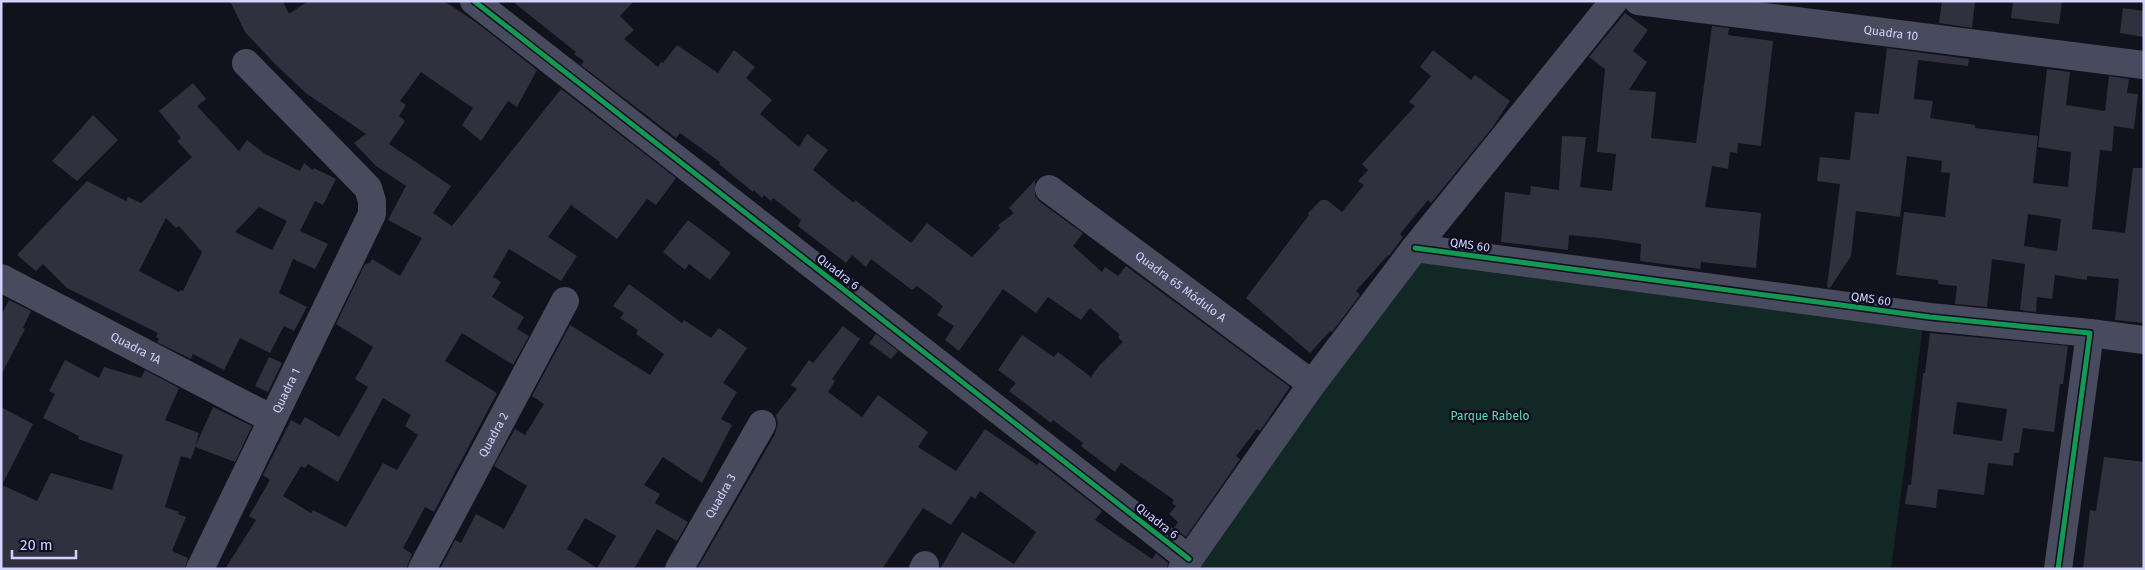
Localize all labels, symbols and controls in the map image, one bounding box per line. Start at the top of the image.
street label: Quadra 10 [1863,23,1919,43]
street label: QMS 60 [1449,235,1491,255]
street label: Quadra 65 Módulo A [1133,248,1229,325]
street label: Quadra 6 [814,251,862,293]
street label: QMS 60 [1850,289,1892,309]
street label: Quadra 1A [108,329,164,367]
street label: Quadra 1 [270,366,303,416]
park label: Parque Rabelo [1451,409,1529,423]
street label: Quadra 2 [476,410,511,460]
street label: Quadra 3 [702,471,739,521]
street label: Quadra 6 [1133,500,1181,542]
scale bar [12,528,76,560]
text: 20 m [20,536,53,554]

